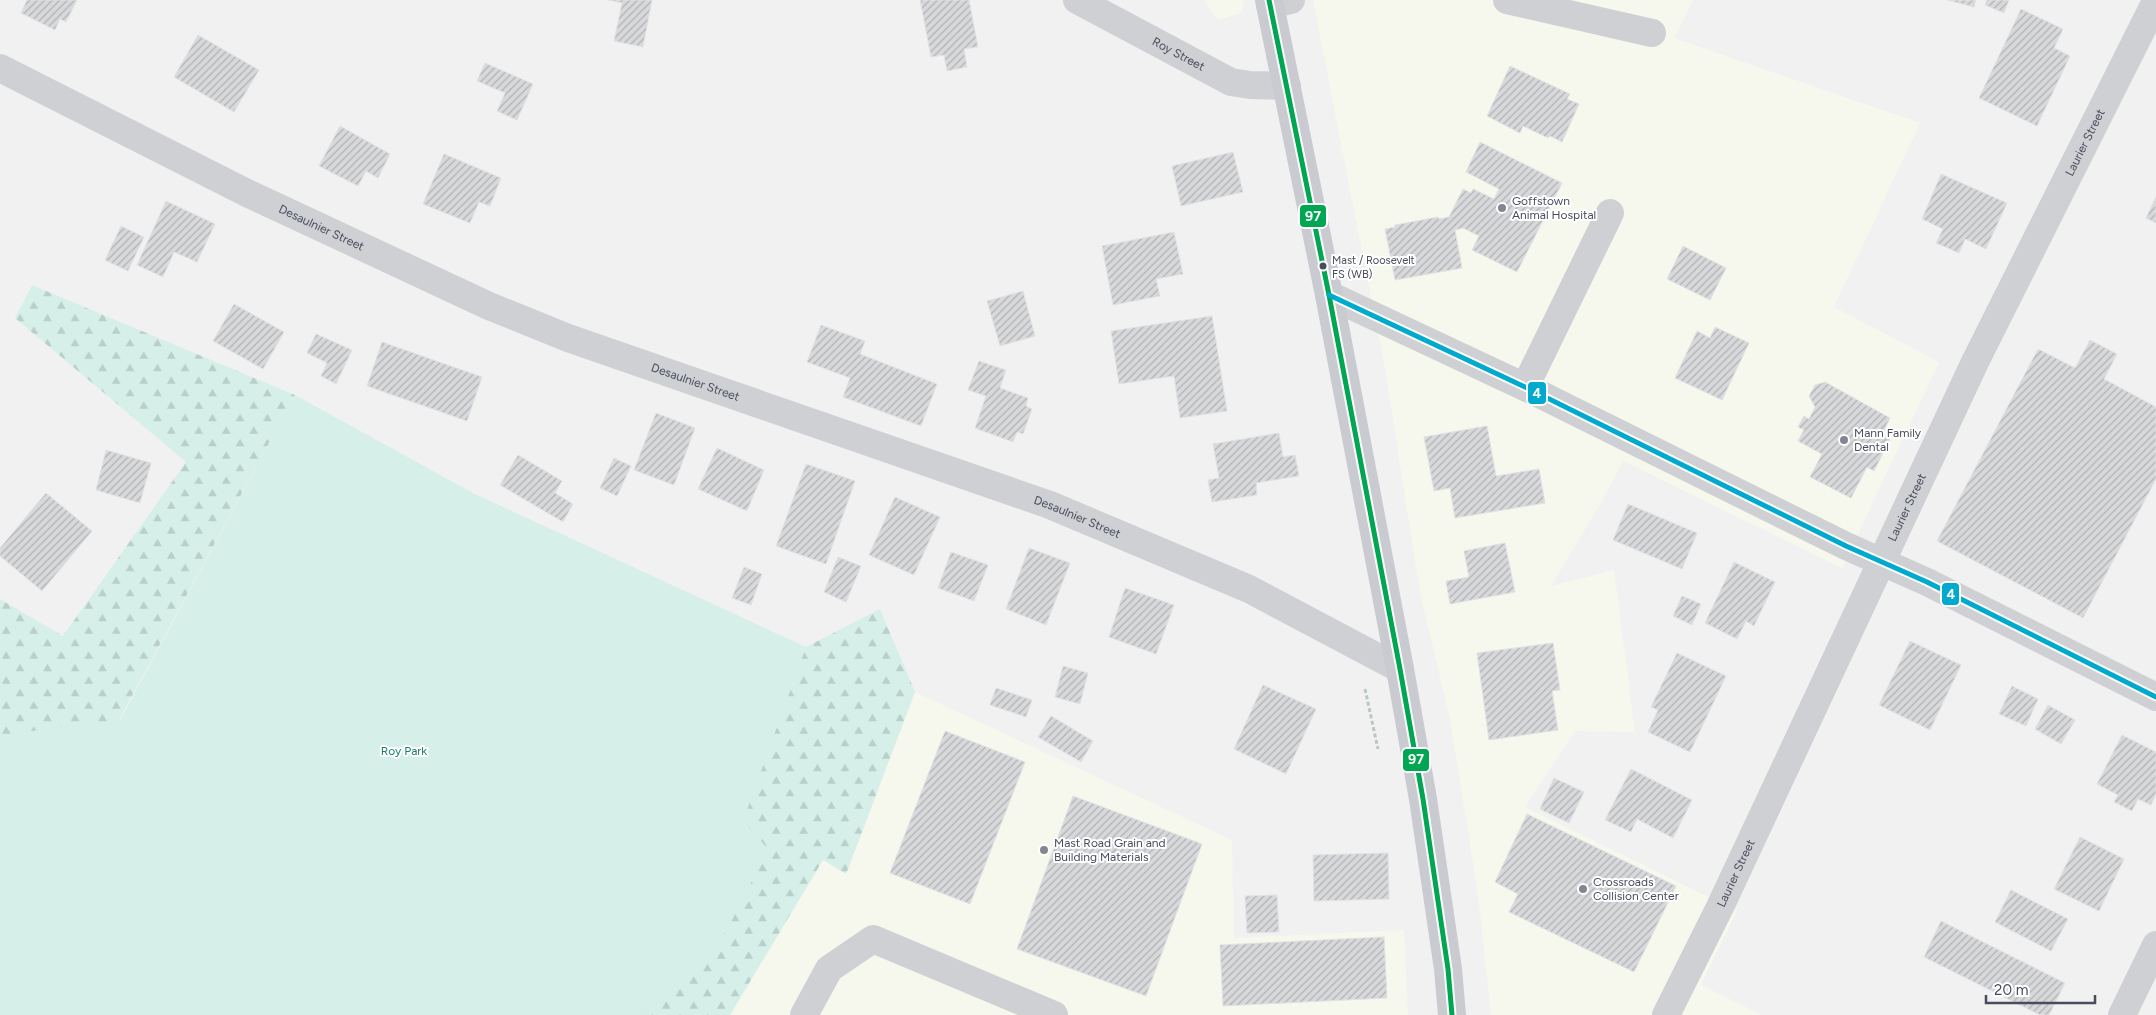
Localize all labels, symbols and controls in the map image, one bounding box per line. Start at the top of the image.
street label: Roy Street [1150,34,1207,74]
street label: Laurier Street [2062,106,2108,178]
place label: Goffstown Animal Hospital [1512,194,1596,222]
street label: Desaulnier Street [277,202,367,254]
marker: Goffstown Animal Hospital [1496,202,1508,214]
line badge: 97 [1299,204,1327,228]
text: 97 [1305,208,1321,225]
place label: Mast / Roosevelt FS (WB) [1332,254,1415,281]
marker: Mast / Roosevelt FS (WB) [1318,261,1328,271]
street label: Desaulnier Street [649,360,742,404]
line badge: 4 [1527,381,1547,405]
text: 4 [1533,385,1542,402]
place label: Mann Family Dental [1854,426,1922,454]
marker: Mann Family Dental [1838,434,1850,446]
street label: Laurier Street [1885,471,1929,543]
street label: Desaulnier Street [1032,493,1123,541]
line badge: 4 [1941,582,1960,606]
text: 4 [1947,586,1956,603]
park label: Roy Park [381,744,427,758]
line badge: 97 [1402,748,1430,772]
text: 97 [1408,751,1424,768]
place label: Mast Road Grain and Building Materials [1054,836,1166,864]
street label: Laurier Street [1714,837,1758,909]
marker: Mast Road Grain and Building Materials [1038,844,1050,856]
place label: Crossroads Collision Center [1593,875,1679,903]
marker: Crossroads Collision Center [1577,883,1589,895]
scale bar [1986,972,2095,1004]
text: 20 m [1994,981,2028,999]

